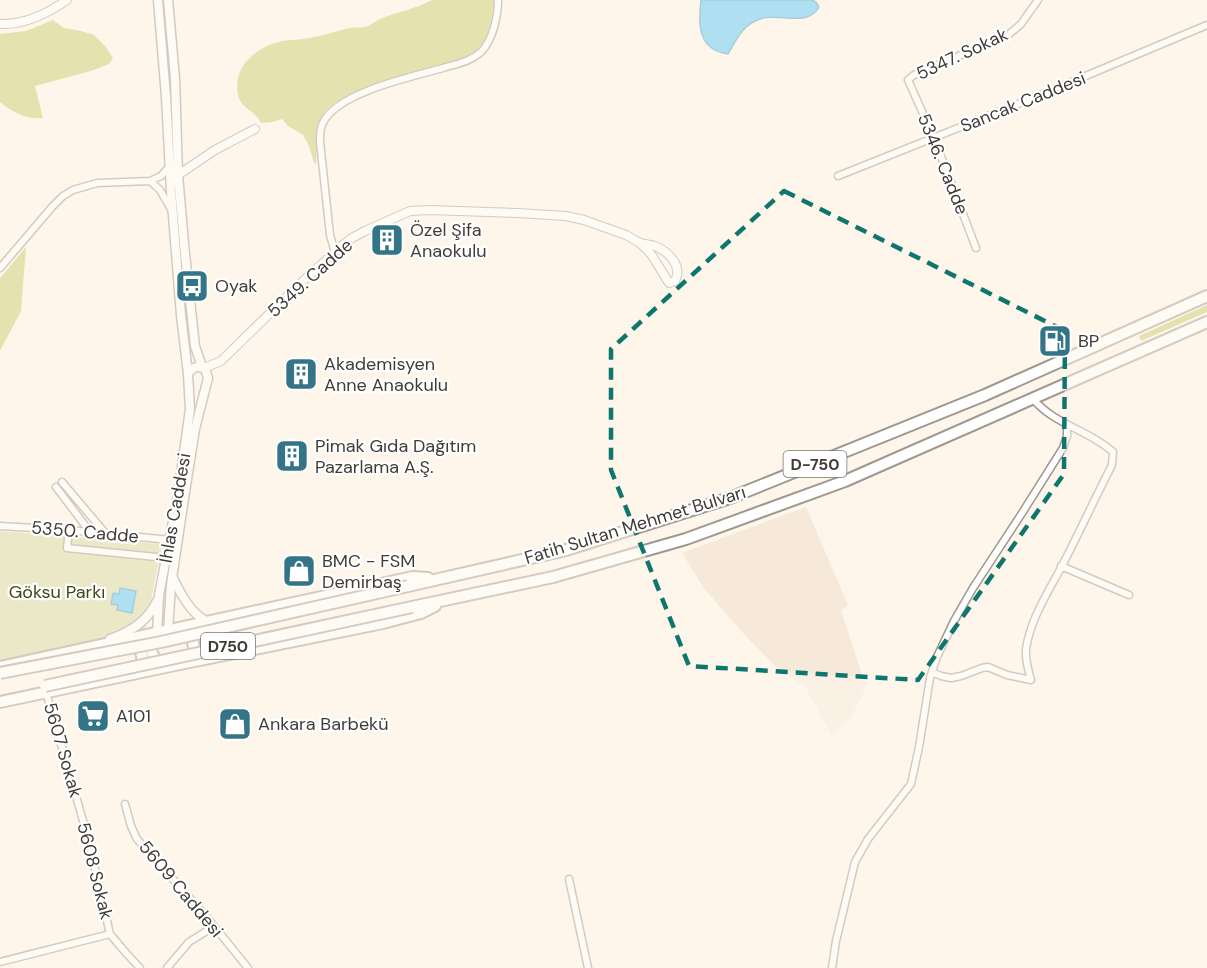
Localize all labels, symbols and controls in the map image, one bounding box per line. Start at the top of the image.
street label: 5347. Sokak [912,22,1012,86]
street label: Sancak Caddesi [957,66,1089,138]
street label: 5346. Cadde [912,110,974,218]
place label: Özel Şifa Anaokulu [410,218,486,263]
building icon: Özel Şifa Anaokulu [369,222,405,258]
street label: 5349. Cadde [262,233,358,323]
bus stop icon: Oyak [174,268,210,304]
place label: Oyak [215,274,257,298]
fuel station icon: BP [1037,323,1073,359]
place label: BP [1078,329,1099,353]
place label: Akademisyen Anne Anaokulu [324,352,448,397]
building icon: Akademisyen Anne Anaokulu [283,356,319,392]
place label: Pimak Gıda Dağıtım Pazarlama A.Ş. [315,434,476,479]
building icon: Pimak Gıda Dağıtım Pazarlama A.Ş. [274,438,310,474]
street label: İhlas Caddesi [154,451,196,565]
road number: D-750 [784,451,846,477]
street label: Fatih Sultan Mehmet Bulvarı [522,480,748,570]
street label: 5350. Cadde [30,515,140,549]
place label: BMC - FSM Demirbaş [322,549,415,594]
shop icon: BMC - FSM Demirbaş [281,553,317,589]
park label: Göksu Parkı [9,580,105,604]
road number: D750 [201,633,255,659]
supermarket icon: A101 [75,698,111,734]
street label: 5607 Sokak [38,700,88,800]
place label: A101 [116,704,151,728]
shop icon: Ankara Barbekü [217,706,253,742]
place label: Ankara Barbekü [258,712,389,736]
street label: 5608 Sokak [71,820,119,922]
street label: 5609 Caddesi [133,835,229,943]

